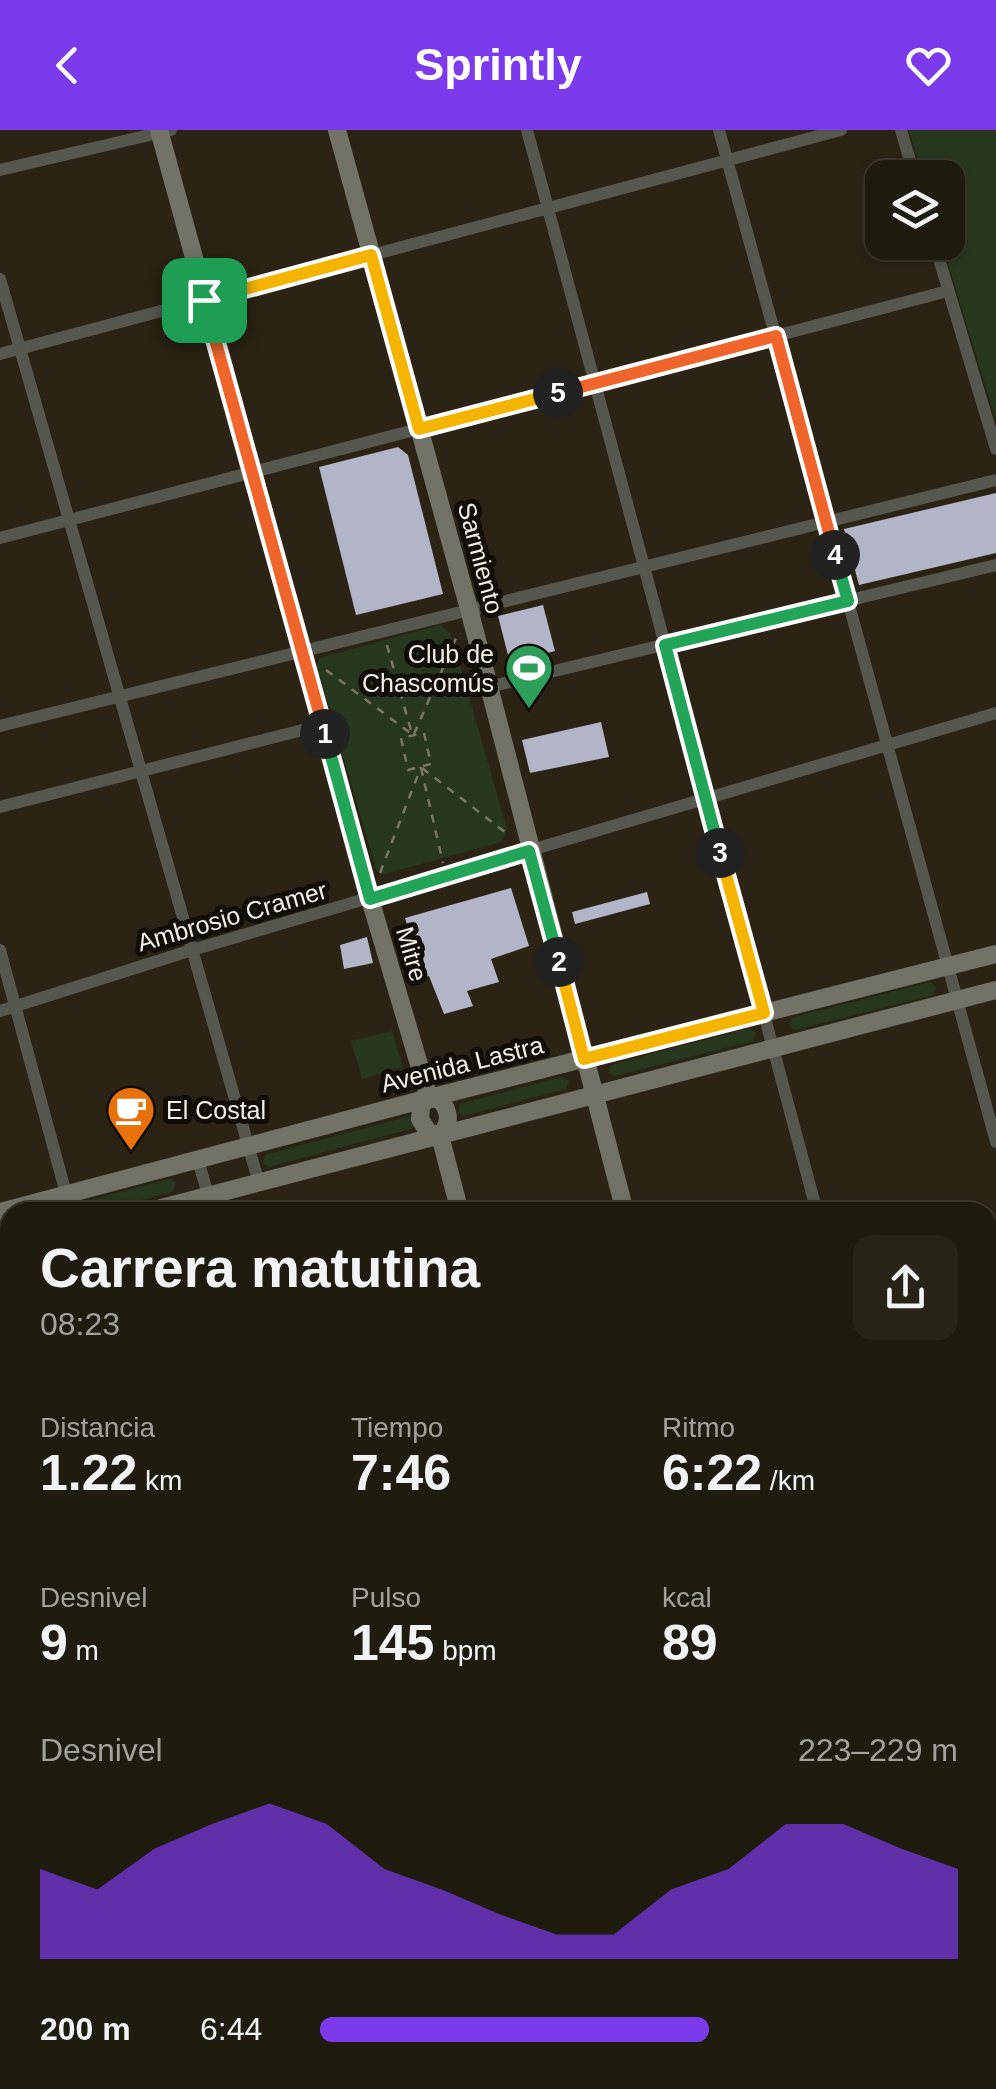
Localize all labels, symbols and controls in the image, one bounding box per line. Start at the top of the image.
icon: back [40,38,95,93]
icon: heart [901,38,956,93]
text: Sprintly [414,39,582,90]
map controls [865,160,965,260]
button: layers [865,160,965,260]
pin [162,258,247,343]
icon: arrive [177,273,232,328]
pin: 5 [533,368,583,418]
text: 5 [550,377,566,408]
street label: Sarmiento [453,499,509,617]
pin: 4 [810,530,860,580]
text: 4 [827,539,843,570]
place label: Club de Chascomús [362,640,494,697]
sports icon: Club de Chascomús [503,642,555,710]
pin: 1 [300,709,350,759]
text: 1 [317,718,333,749]
pin: 3 [695,828,745,878]
text: 3 [712,837,728,868]
street label: Ambrosio Cramer [134,876,330,956]
street label: Mitre [391,923,433,985]
pin: 2 [534,937,584,987]
text: 2 [551,946,567,977]
street label: Avenida Lastra [378,1030,546,1098]
cafe icon: El Costal [105,1084,157,1152]
place label: El Costal [166,1096,266,1124]
button: share [853,1235,958,1340]
text: Carrera matutina [40,1237,480,1299]
text: 08:23 [40,1306,120,1342]
text: Distancia [40,1412,155,1443]
text: Tiempo [351,1412,443,1443]
text: Ritmo [662,1412,735,1443]
text: 1.22 [40,1445,137,1501]
text: 7:46 [351,1445,451,1501]
text: 6:22 [662,1445,762,1501]
text: km [137,1465,182,1496]
text: /km [762,1465,815,1496]
text: Desnivel [40,1582,147,1613]
text: Pulso [351,1582,421,1613]
text: kcal [662,1582,712,1613]
text: 9 [40,1615,68,1671]
text: 145 [351,1615,434,1671]
text: 89 [662,1615,718,1671]
text: m [68,1635,99,1666]
text: bpm [434,1635,497,1666]
text: Desnivel [40,1732,163,1768]
text: 223–229 m [798,1732,958,1768]
text: 200 m [40,2011,131,2047]
text: 6:44 [200,2011,262,2047]

